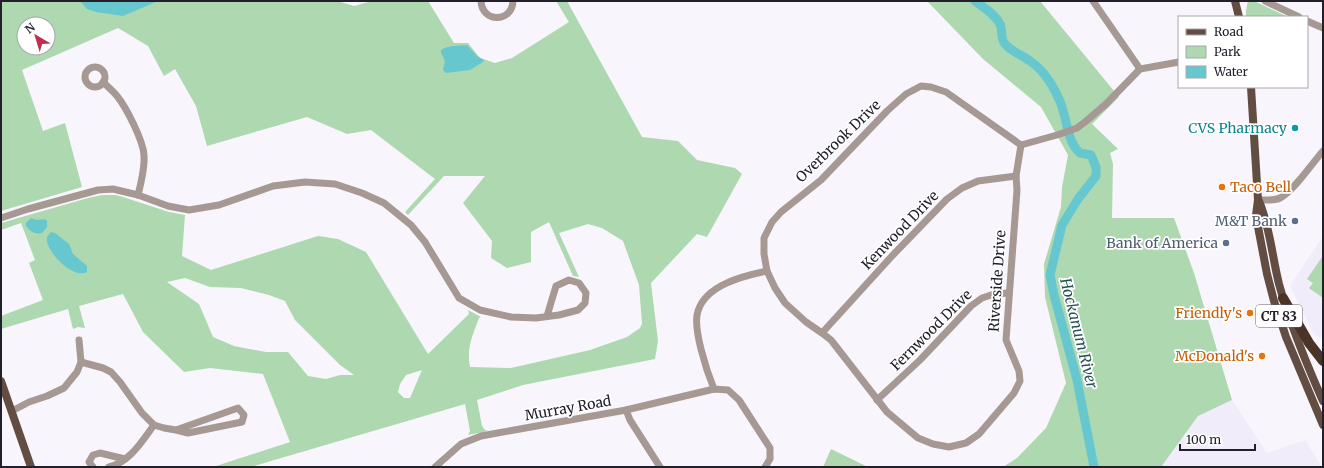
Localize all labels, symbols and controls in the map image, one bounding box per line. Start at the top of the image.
north arrow [16,16,56,56]
legend [1178,16,1308,88]
text: N [22,20,38,36]
text: Road [1214,24,1243,39]
text: Park [1214,44,1241,59]
text: Water [1213,64,1249,79]
street label: Overbrook Drive [792,96,884,186]
place label: CVS Pharmacy [1188,119,1288,137]
marker: CVS Pharmacy [1290,123,1300,133]
place label: Taco Bell [1230,178,1292,196]
marker: Taco Bell [1217,182,1227,192]
street label: Kenwood Drive [858,187,942,273]
place label: M&T Bank [1215,212,1287,230]
marker: M&T Bank [1290,216,1300,226]
street label: Riverside Drive [984,229,1010,333]
place label: Bank of America [1106,234,1218,252]
marker: Bank of America [1221,238,1231,248]
water label: Hockanum River [1056,275,1102,391]
street label: Fernwood Drive [887,286,975,374]
place label: Friendly's [1175,304,1242,322]
road number: CT 83 [1256,305,1302,327]
marker: Friendly's [1245,308,1255,318]
place label: McDonald's [1175,347,1254,365]
marker: McDonald's [1257,351,1267,361]
street label: Murray Road [523,391,613,424]
scale bar [1180,426,1255,452]
text: 100 m [1186,432,1221,447]

